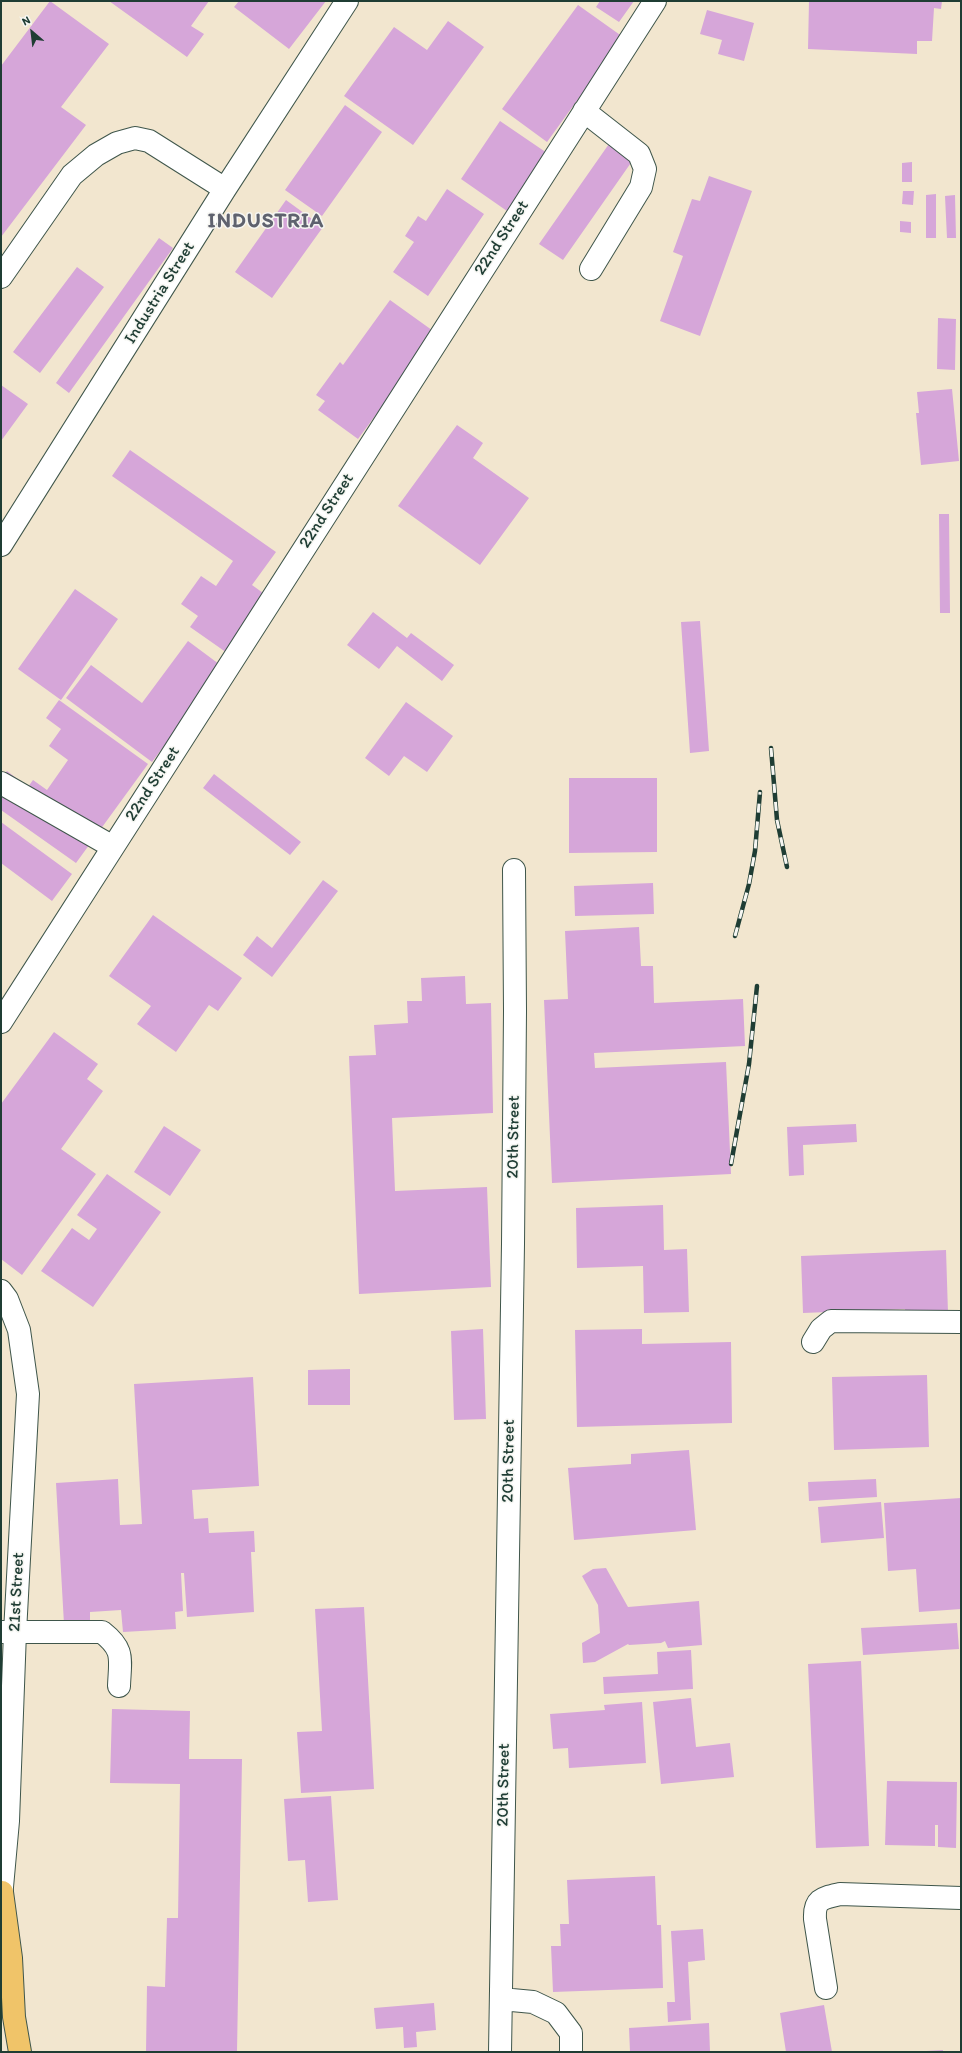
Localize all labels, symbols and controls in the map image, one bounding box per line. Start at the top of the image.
north arrow [12,12,52,52]
text: N [20,13,32,28]
street label: 22nd Street [470,197,534,279]
district label: INDUSTRIA [208,209,324,235]
street label: Industria Street [120,238,200,348]
street label: 22nd Street [295,470,359,552]
street label: 22nd Street [121,743,185,825]
street label: 20th Street [503,1095,525,1179]
street label: 20th Street [498,1419,520,1503]
street label: 21st Street [5,1552,29,1632]
street label: 20th Street [493,1743,515,1827]

